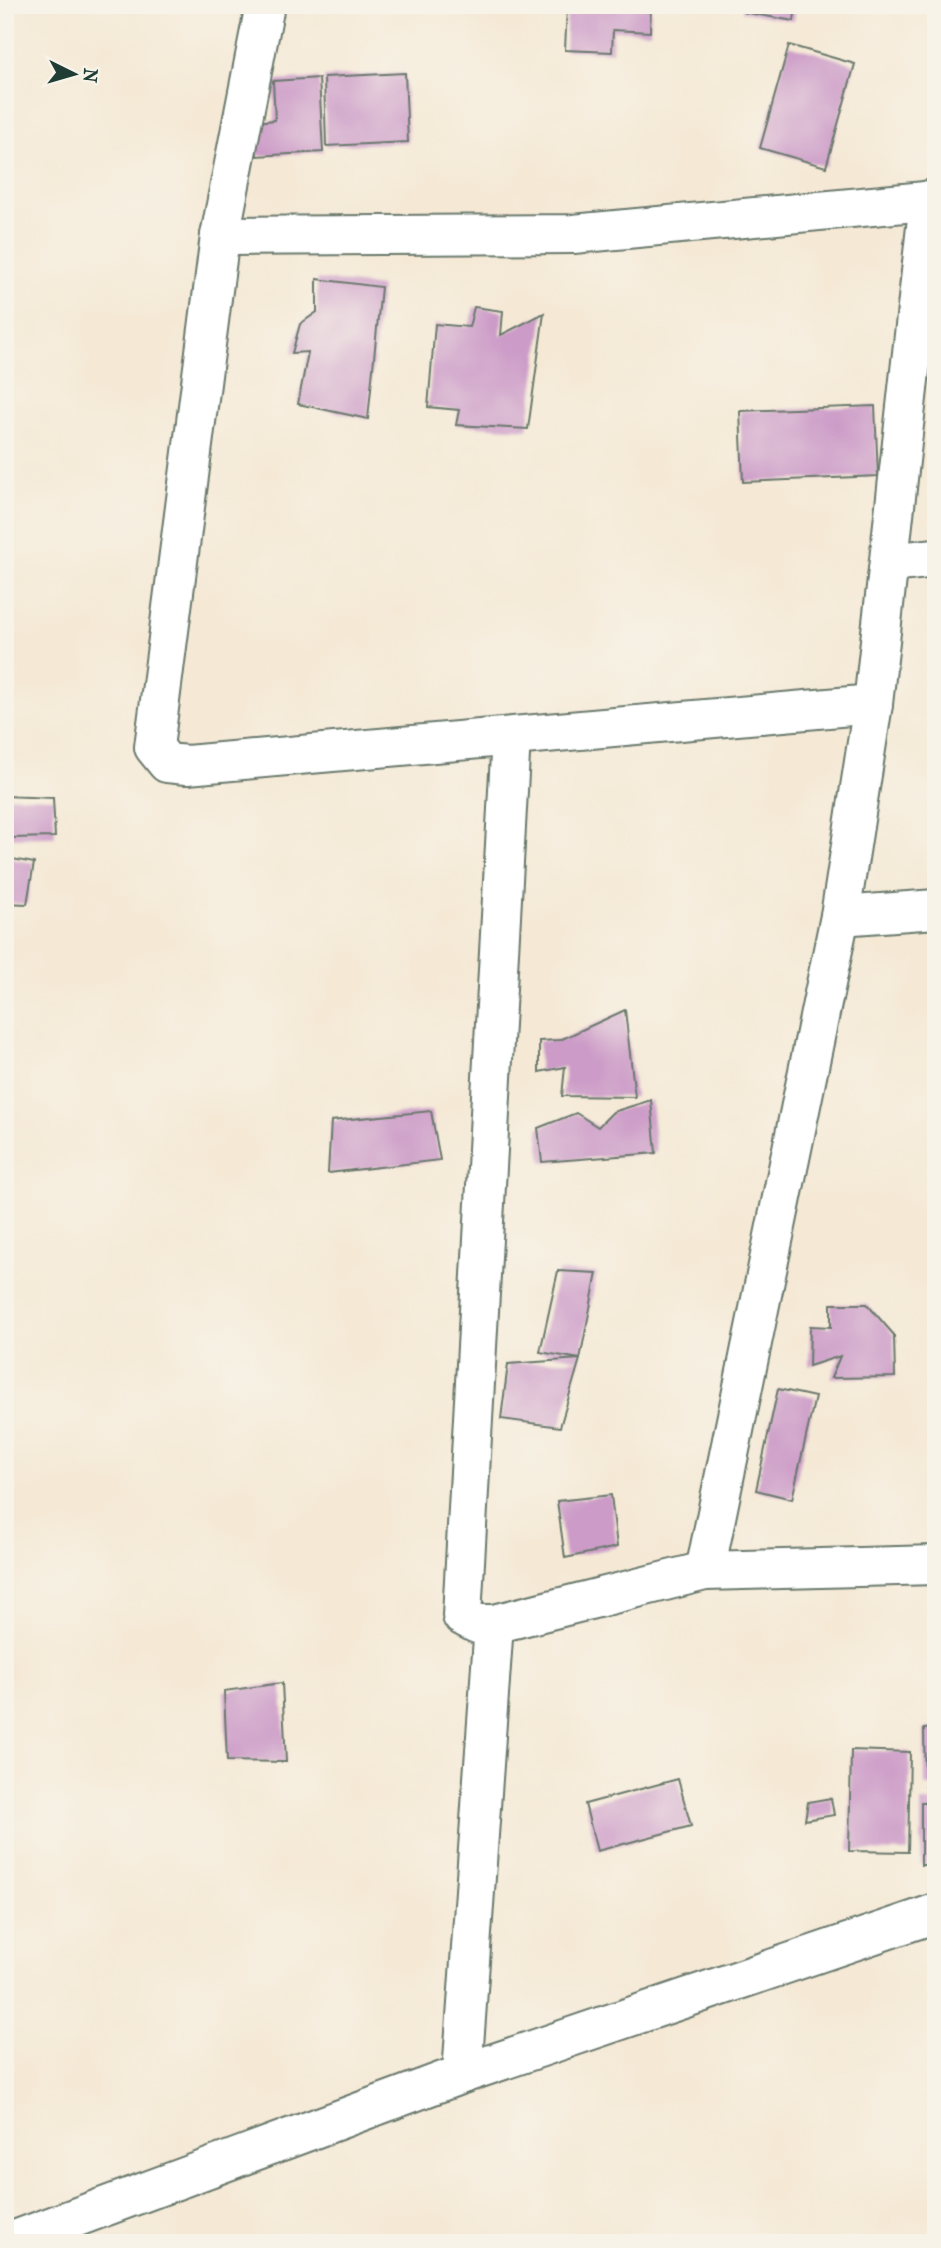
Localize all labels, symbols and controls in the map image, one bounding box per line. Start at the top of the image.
north arrow [38,38,108,108]
text: N [78,67,102,84]

